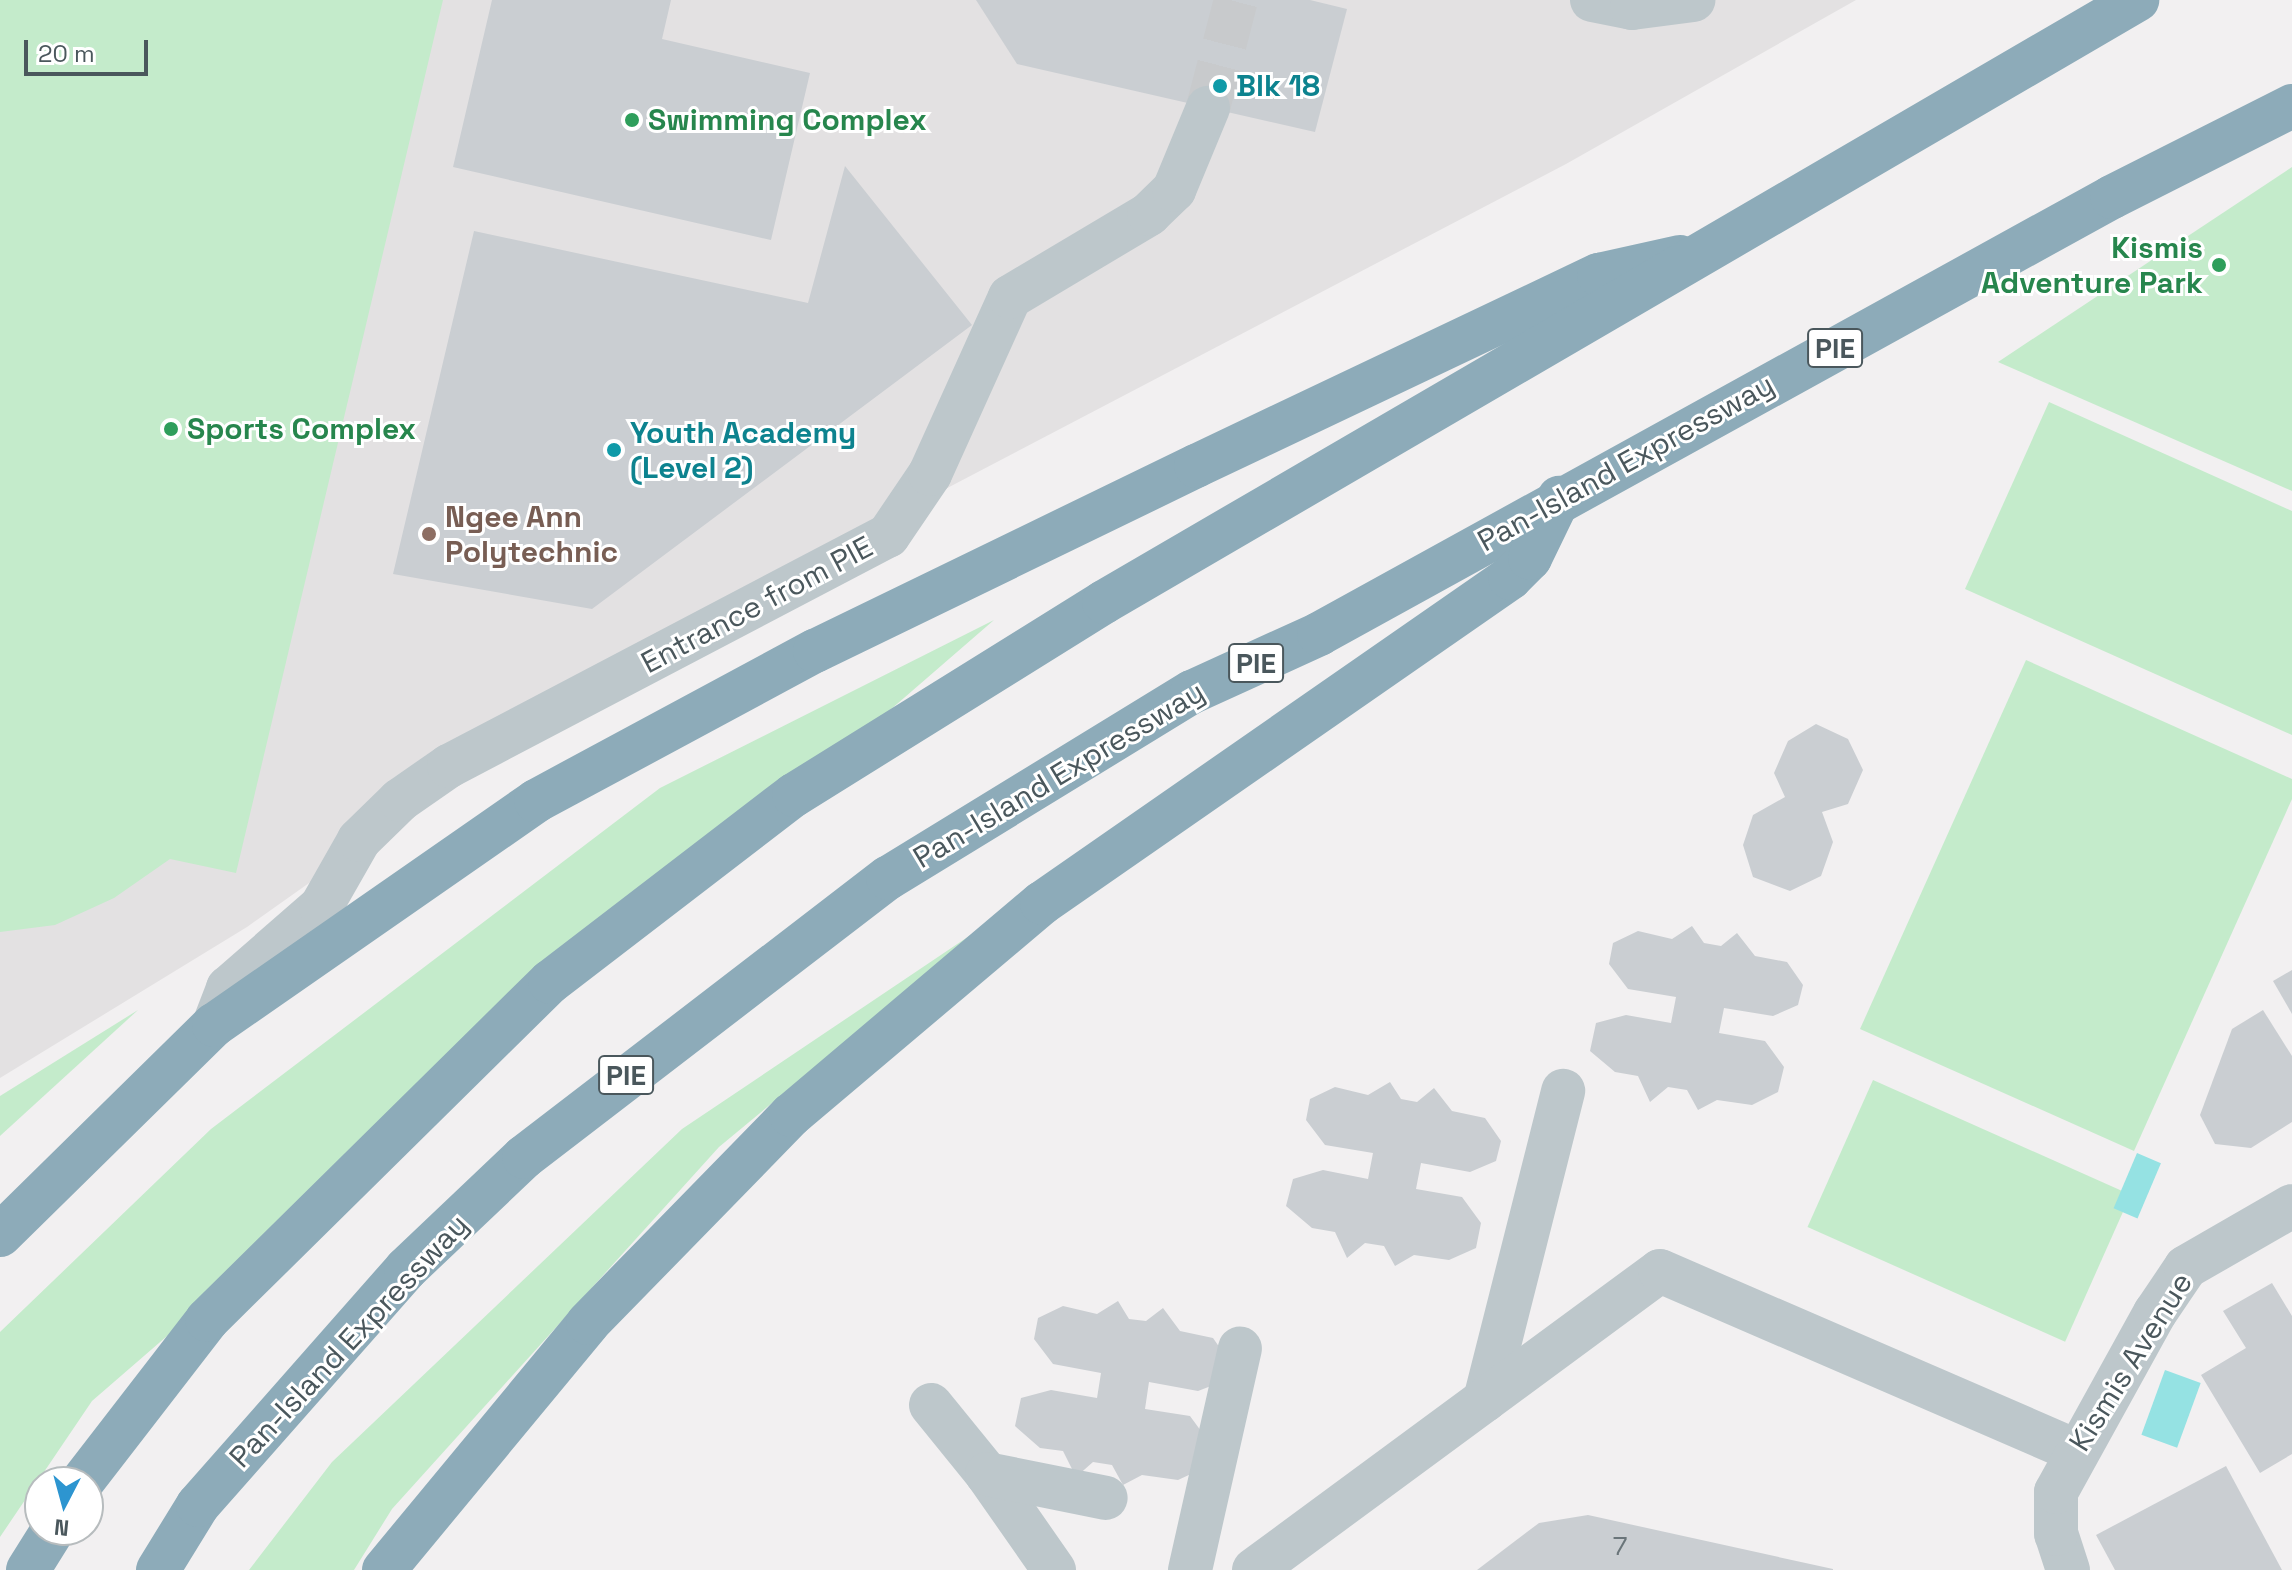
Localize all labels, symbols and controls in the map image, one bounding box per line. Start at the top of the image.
scale bar [28,24,152,74]
text: 20 m [38,38,95,69]
place label: Blk 18 [1236,68,1320,104]
marker: Blk 18 [1211,77,1229,95]
place label: Swimming Complex [648,102,927,138]
marker: Swimming Complex [623,111,641,129]
place label: Kismis Adventure Park [1981,230,2203,300]
marker: Kismis Adventure Park [2210,256,2228,274]
road number: PIE [1807,324,1863,372]
street label: Pan-Island Expressway [1472,367,1780,559]
place label: Sports Complex [187,411,416,447]
place label: Youth Academy (Level 2) [630,415,857,486]
marker: Sports Complex [162,420,180,438]
marker: Youth Academy (Level 2) [605,441,623,459]
place label: Ngee Ann Polytechnic [445,499,618,570]
marker: Ngee Ann Polytechnic [420,525,438,543]
street label: Entrance from PIE [635,529,879,681]
road number: PIE [1228,639,1284,687]
street label: Pan-Island Expressway [907,674,1211,876]
road number: PIE [598,1051,654,1099]
street label: Pan-Island Expressway [222,1207,476,1475]
street label: Kismis Avenue [2062,1266,2200,1458]
north arrow [24,1466,104,1546]
text: N [53,1513,70,1543]
house number: 7 [1613,1531,1627,1563]

